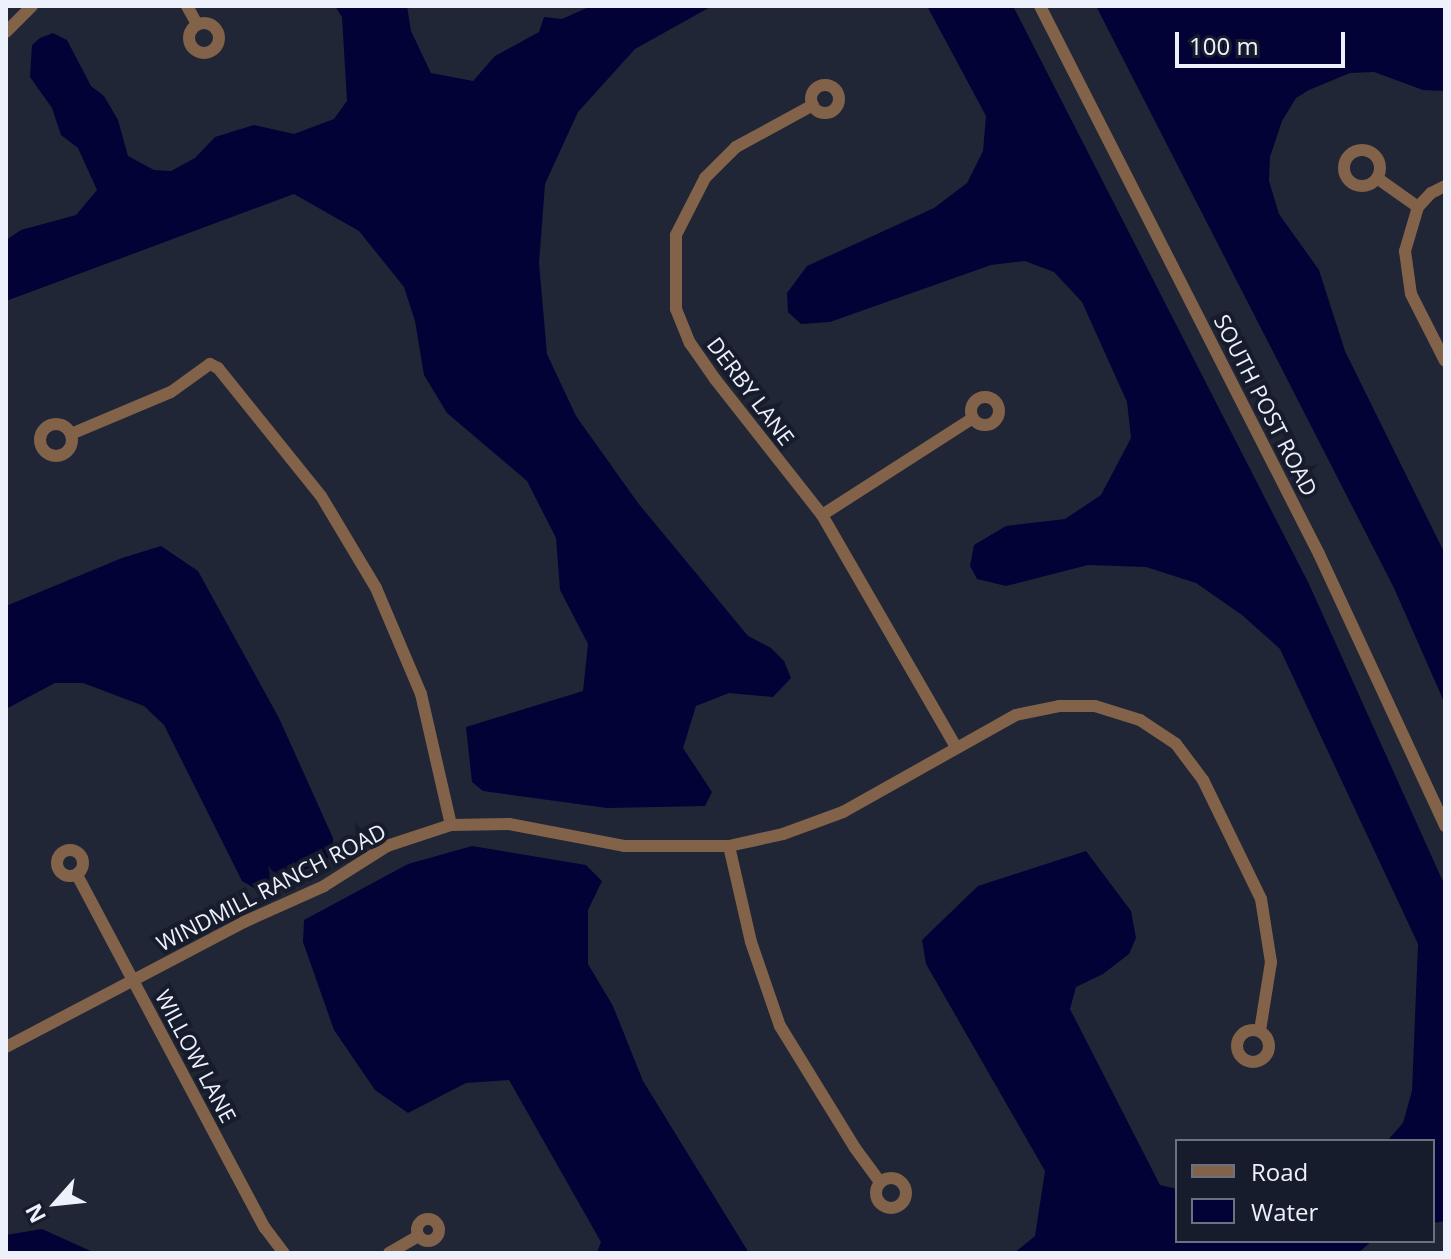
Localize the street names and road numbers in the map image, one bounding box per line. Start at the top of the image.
street label: SOUTH POST ROAD [1209,310,1323,500]
street label: DERBY LANE [702,332,800,450]
street label: WINDMILL RANCH ROAD [152,818,390,956]
street label: WILLOW LANE [150,985,242,1127]

